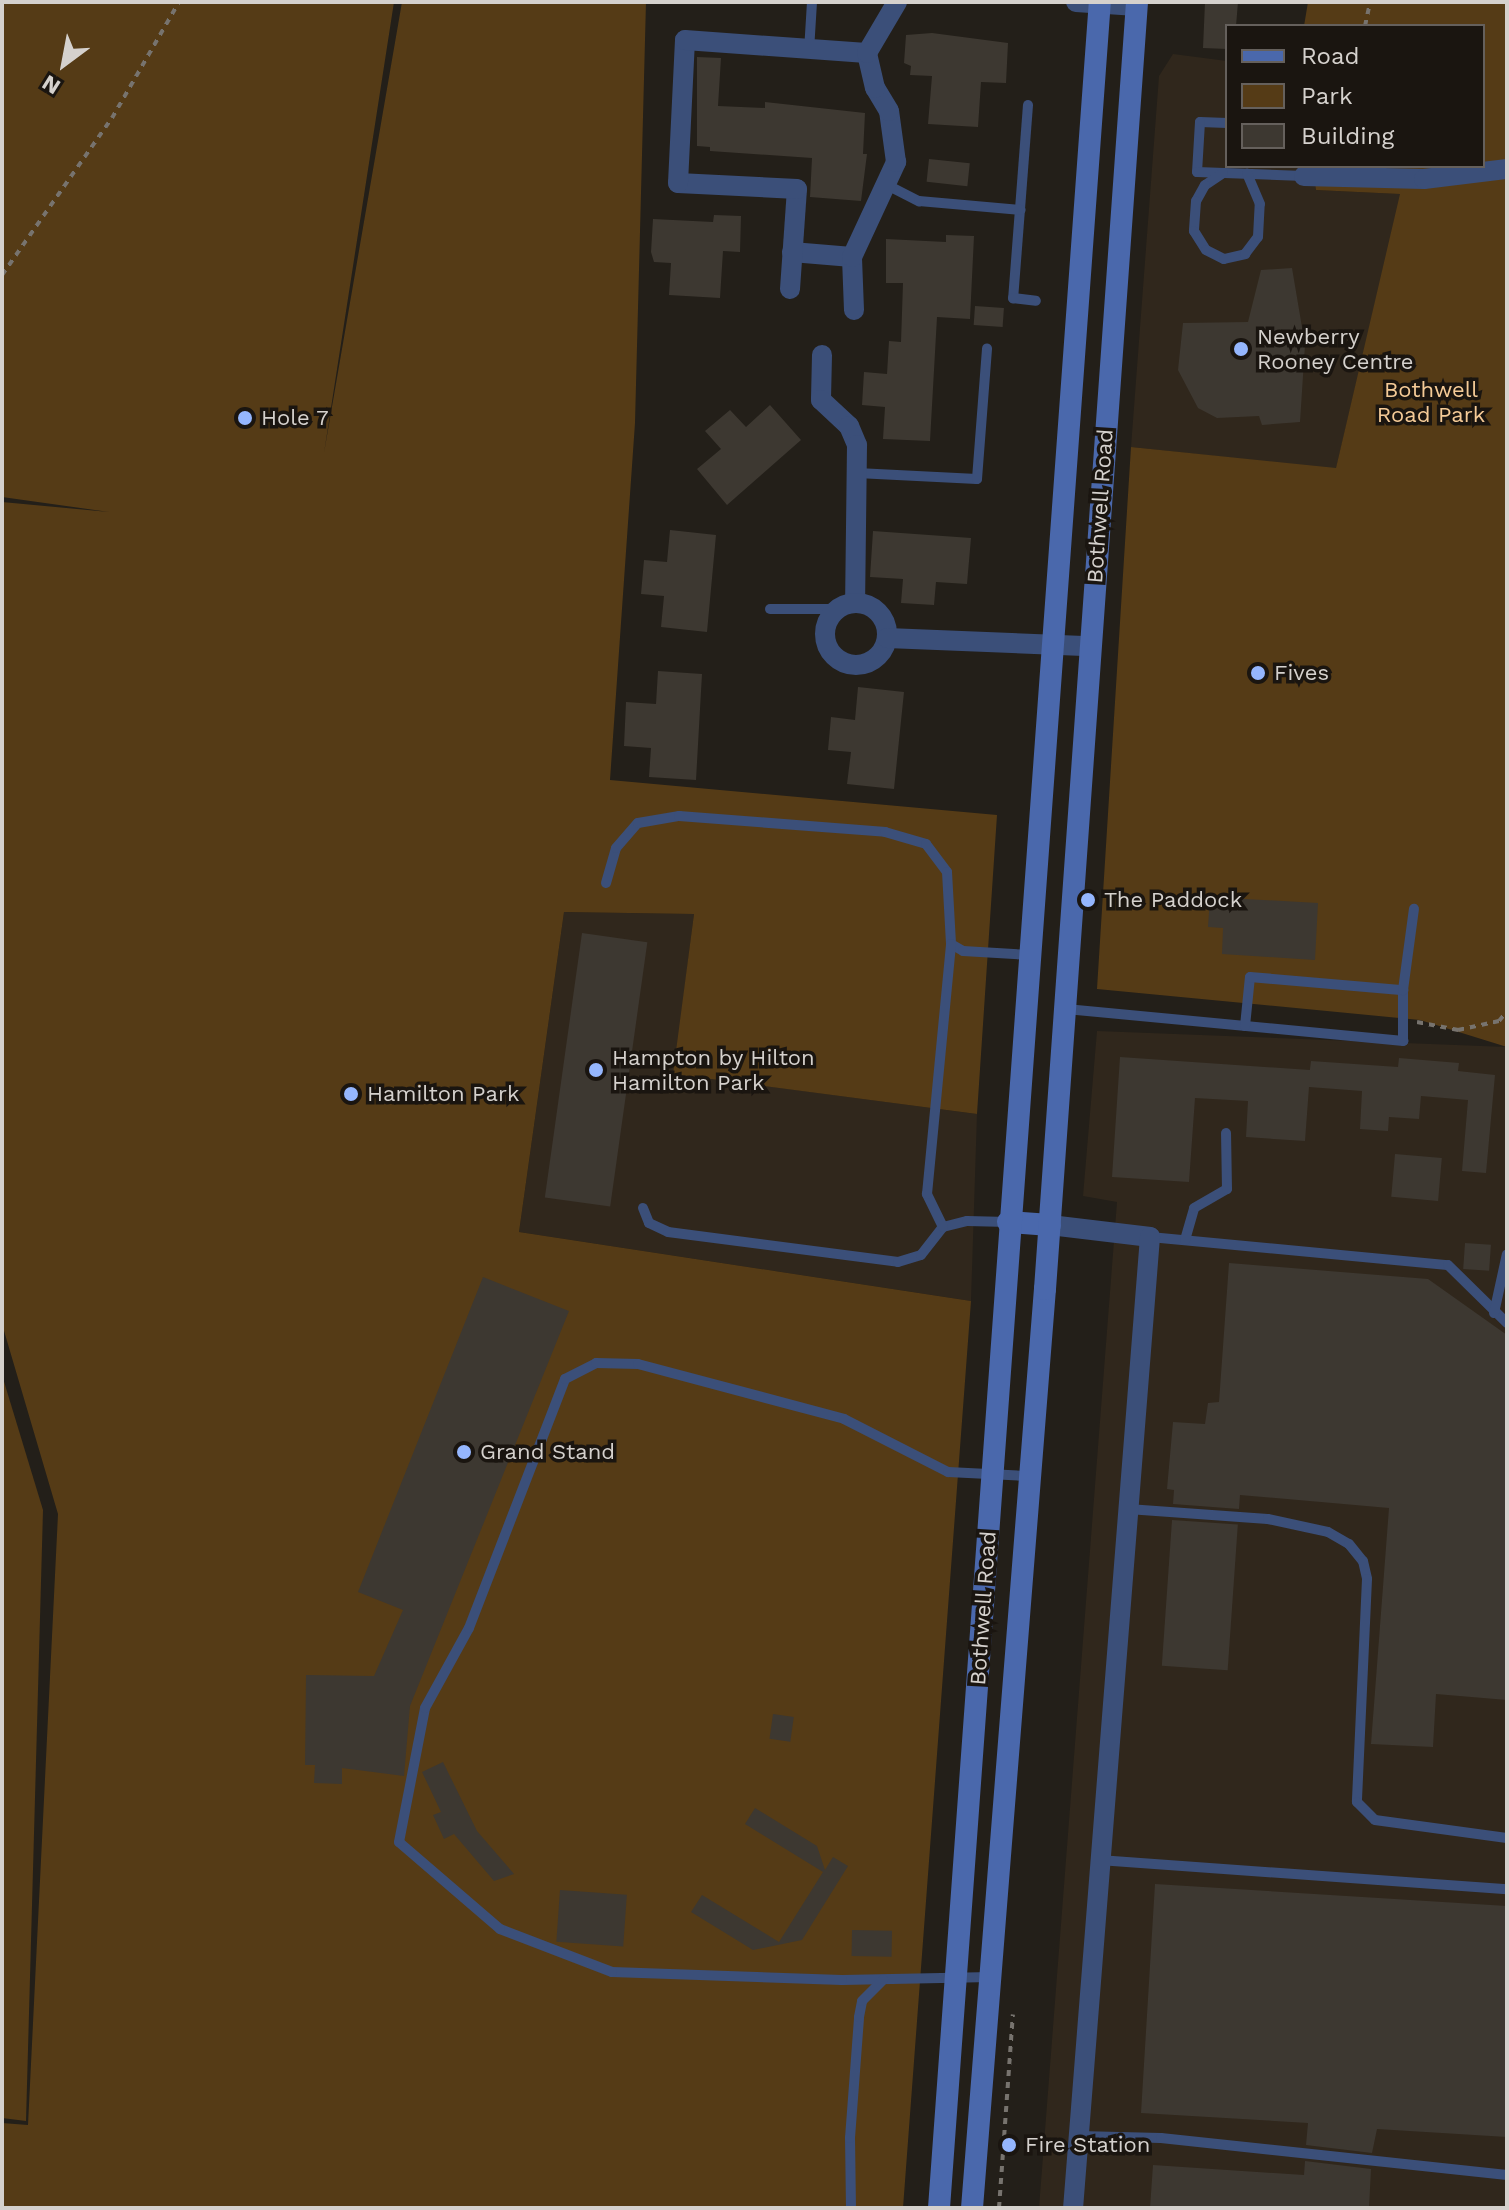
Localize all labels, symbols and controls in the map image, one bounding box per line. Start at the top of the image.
north arrow [24,24,104,104]
legend [1225,24,1485,168]
text: Road [1301,42,1360,70]
text: N [37,70,65,100]
text: Park [1301,82,1353,110]
text: Building [1301,122,1394,150]
place label: Newberry Rooney Centre [1257,323,1414,374]
marker: Newberry Rooney Centre [1232,340,1250,358]
park label: Bothwell Road Park [1377,376,1485,428]
place label: Hole 7 [261,405,329,431]
marker: Hole 7 [236,409,254,427]
street label: Bothwell Road [1081,428,1119,584]
place label: Fives [1274,660,1329,686]
marker: Fives [1249,664,1267,682]
place label: The Paddock [1104,887,1242,913]
marker: The Paddock [1079,891,1097,909]
place label: Hampton by Hilton Hamilton Park [612,1044,815,1096]
marker: Hampton by Hilton Hamilton Park [587,1061,605,1079]
place label: Hamilton Park [367,1081,519,1107]
marker: Hamilton Park [342,1085,360,1103]
place label: Grand Stand [480,1439,615,1465]
marker: Grand Stand [455,1443,473,1461]
street label: Bothwell Road [964,1530,1002,1686]
place label: Fire Station [1025,2132,1150,2158]
marker: Fire Station [1000,2136,1018,2154]

